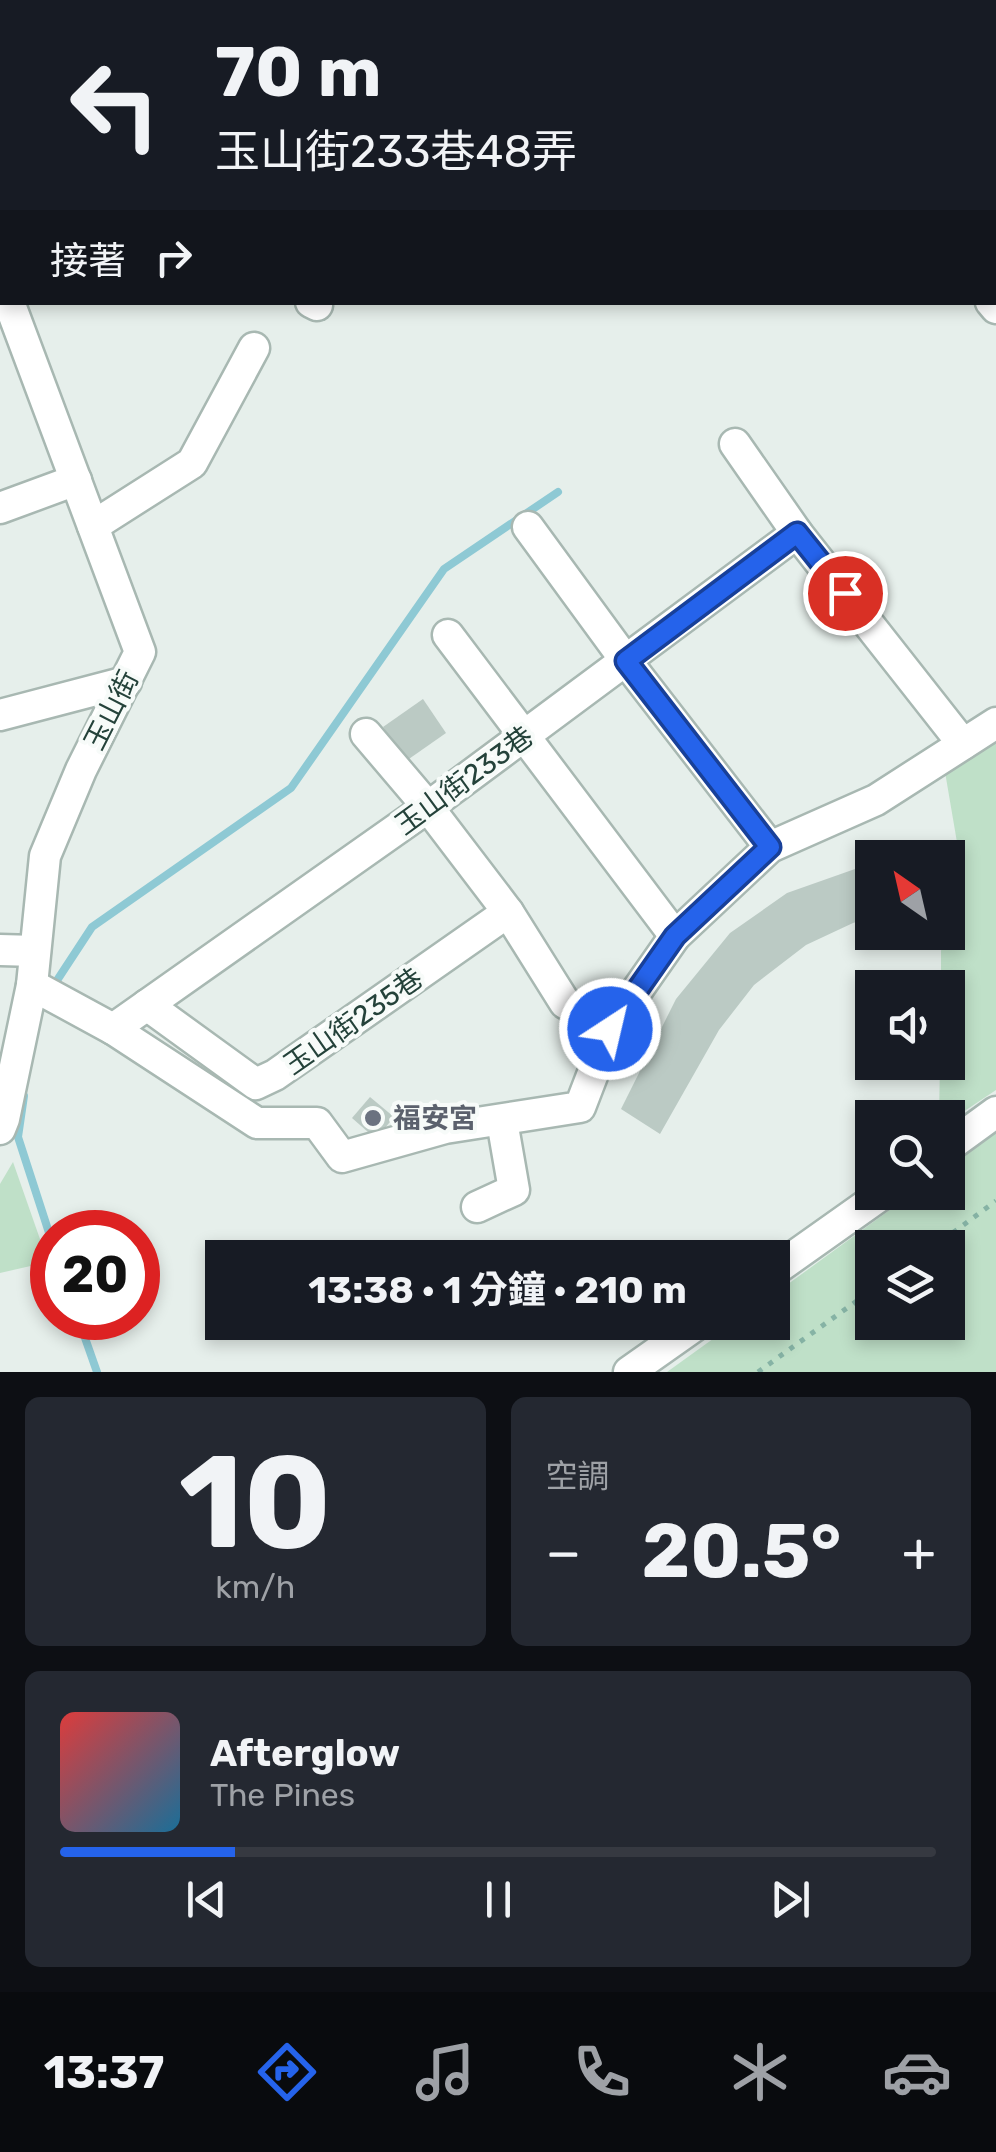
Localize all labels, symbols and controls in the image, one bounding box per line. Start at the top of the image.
text: 70 m [215,31,382,114]
icon: left [50,40,180,170]
text: 玉山街233巷48弄 [215,125,577,178]
icon: right [146,230,201,285]
text: 接著 [50,238,126,284]
pin [803,551,888,636]
icon: arrive [818,566,873,621]
street label: 玉山街 [78,665,145,755]
street label: 玉山街233巷 [389,719,540,841]
north arrow [855,840,965,950]
map controls [855,840,965,1340]
street label: 玉山街235巷 [278,961,429,1081]
button: sound [855,970,965,1080]
position arrow [558,977,662,1081]
button: search [855,1100,965,1210]
place label: 福安宮 [393,1102,477,1135]
marker: 福安宮 [362,1107,384,1129]
speed limit sign: 20 [30,1210,160,1340]
button: layers [855,1230,965,1340]
text: 13:38 · 1 分鐘 · 210 m [308,1267,687,1313]
text: 10 [179,1425,332,1580]
text: 空調 [546,1457,610,1495]
text: 20.5° [642,1507,841,1596]
text: − [546,1520,581,1585]
text: + [902,1520,936,1585]
text: km/h [215,1568,295,1606]
text: Afterglow [210,1730,400,1776]
text: The Pines [210,1776,355,1814]
icon: previous [179,1872,234,1927]
icon: pause [471,1872,526,1927]
icon: next [763,1872,818,1927]
icon: directions [252,2037,322,2107]
icon: music [410,2037,480,2107]
icon: phone [567,2037,637,2107]
icon: climate [725,2037,795,2107]
icon: car [882,2037,952,2107]
text: 13:37 [44,2046,164,2099]

